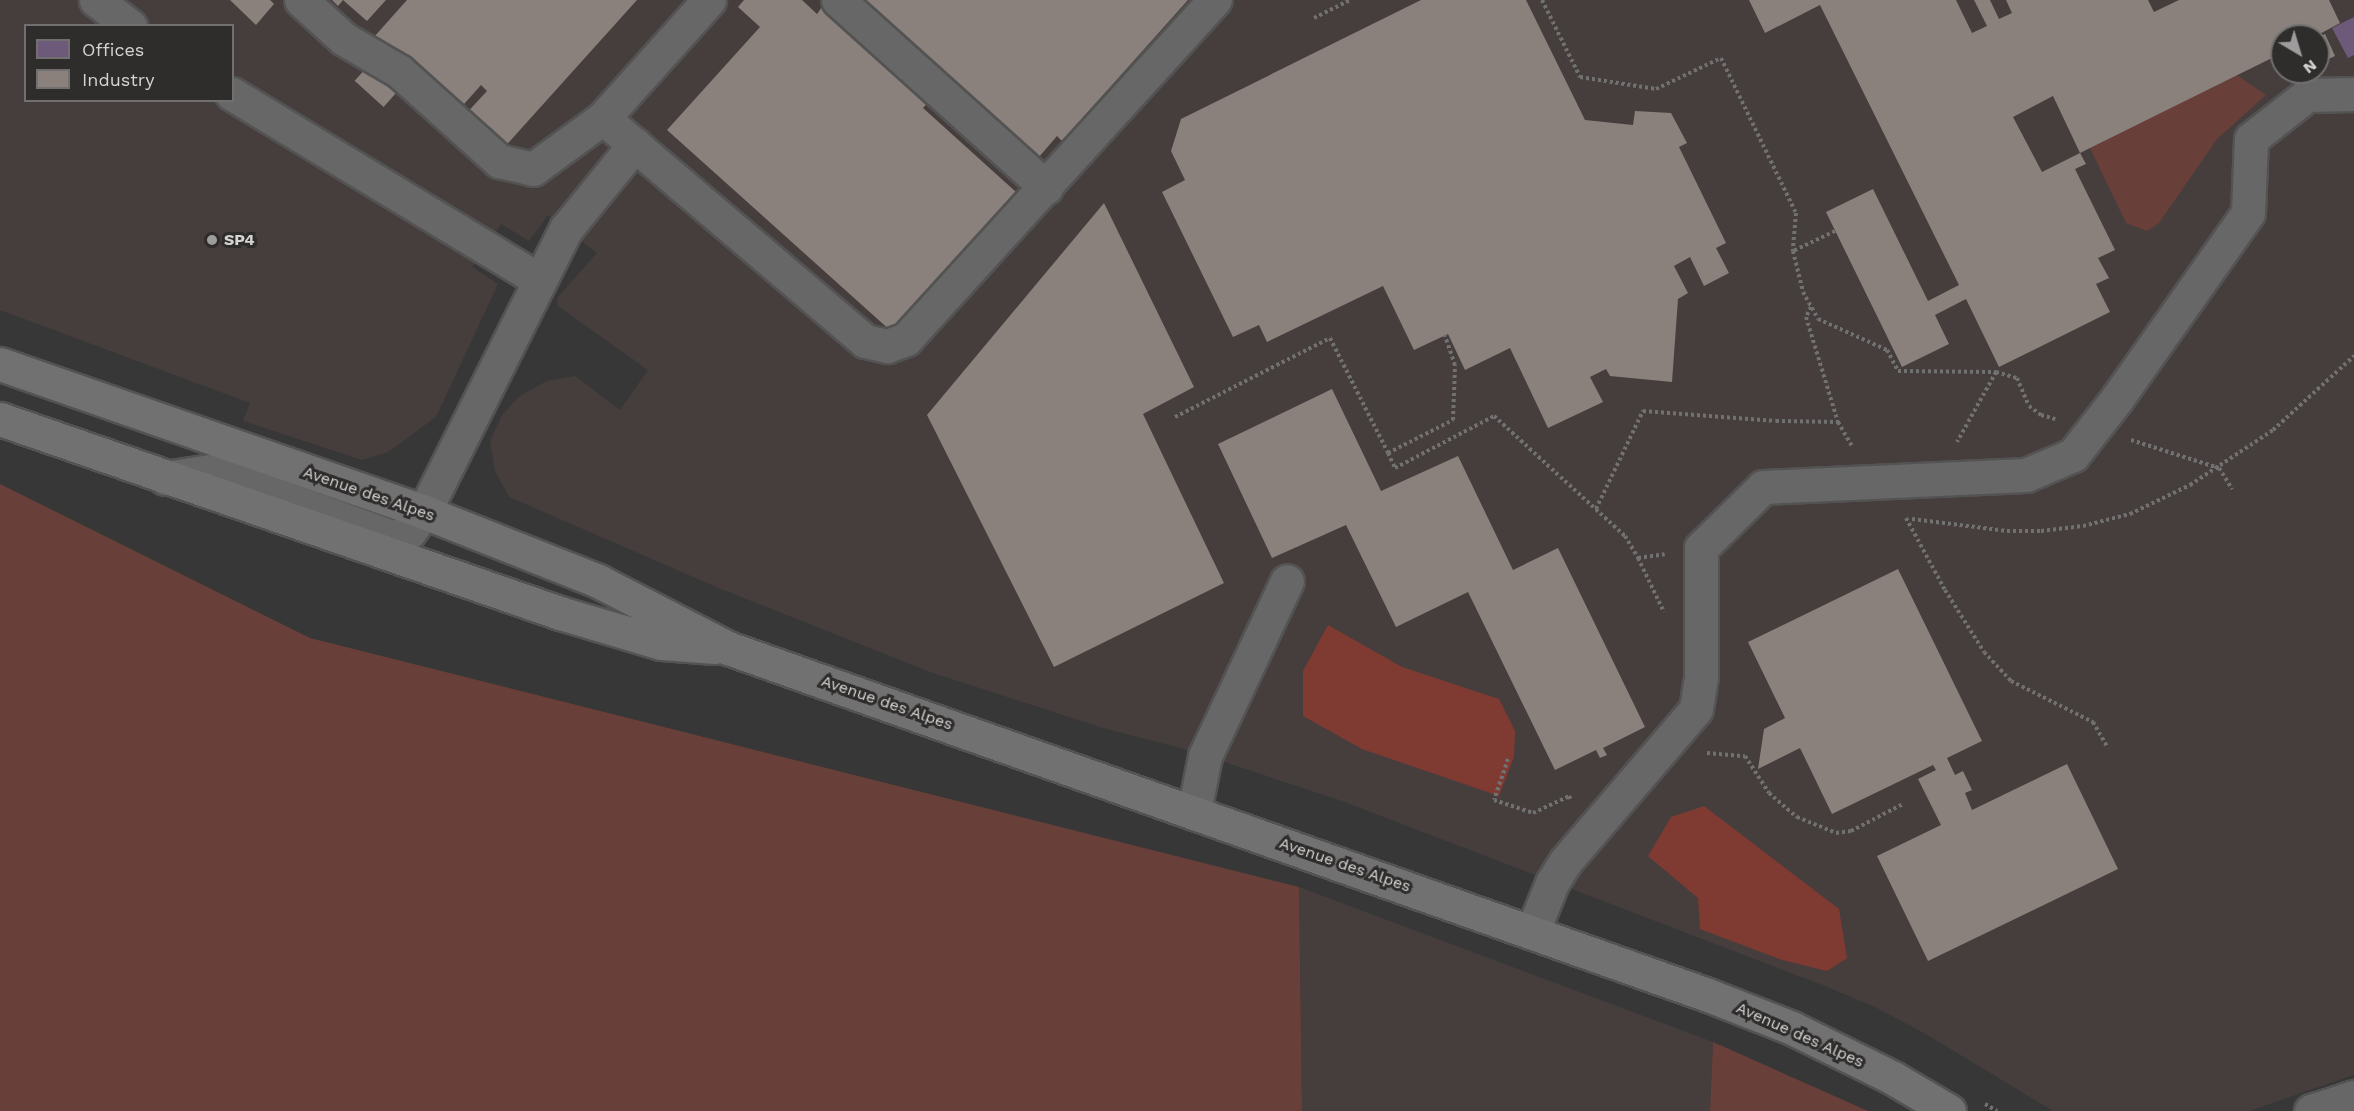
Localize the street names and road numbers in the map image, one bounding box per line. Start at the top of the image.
street label: Avenue des Alpes [300,462,438,526]
street label: Avenue des Alpes [818,671,956,735]
street label: Avenue des Alpes [1276,833,1414,897]
street label: Avenue des Alpes [1733,998,1867,1072]

